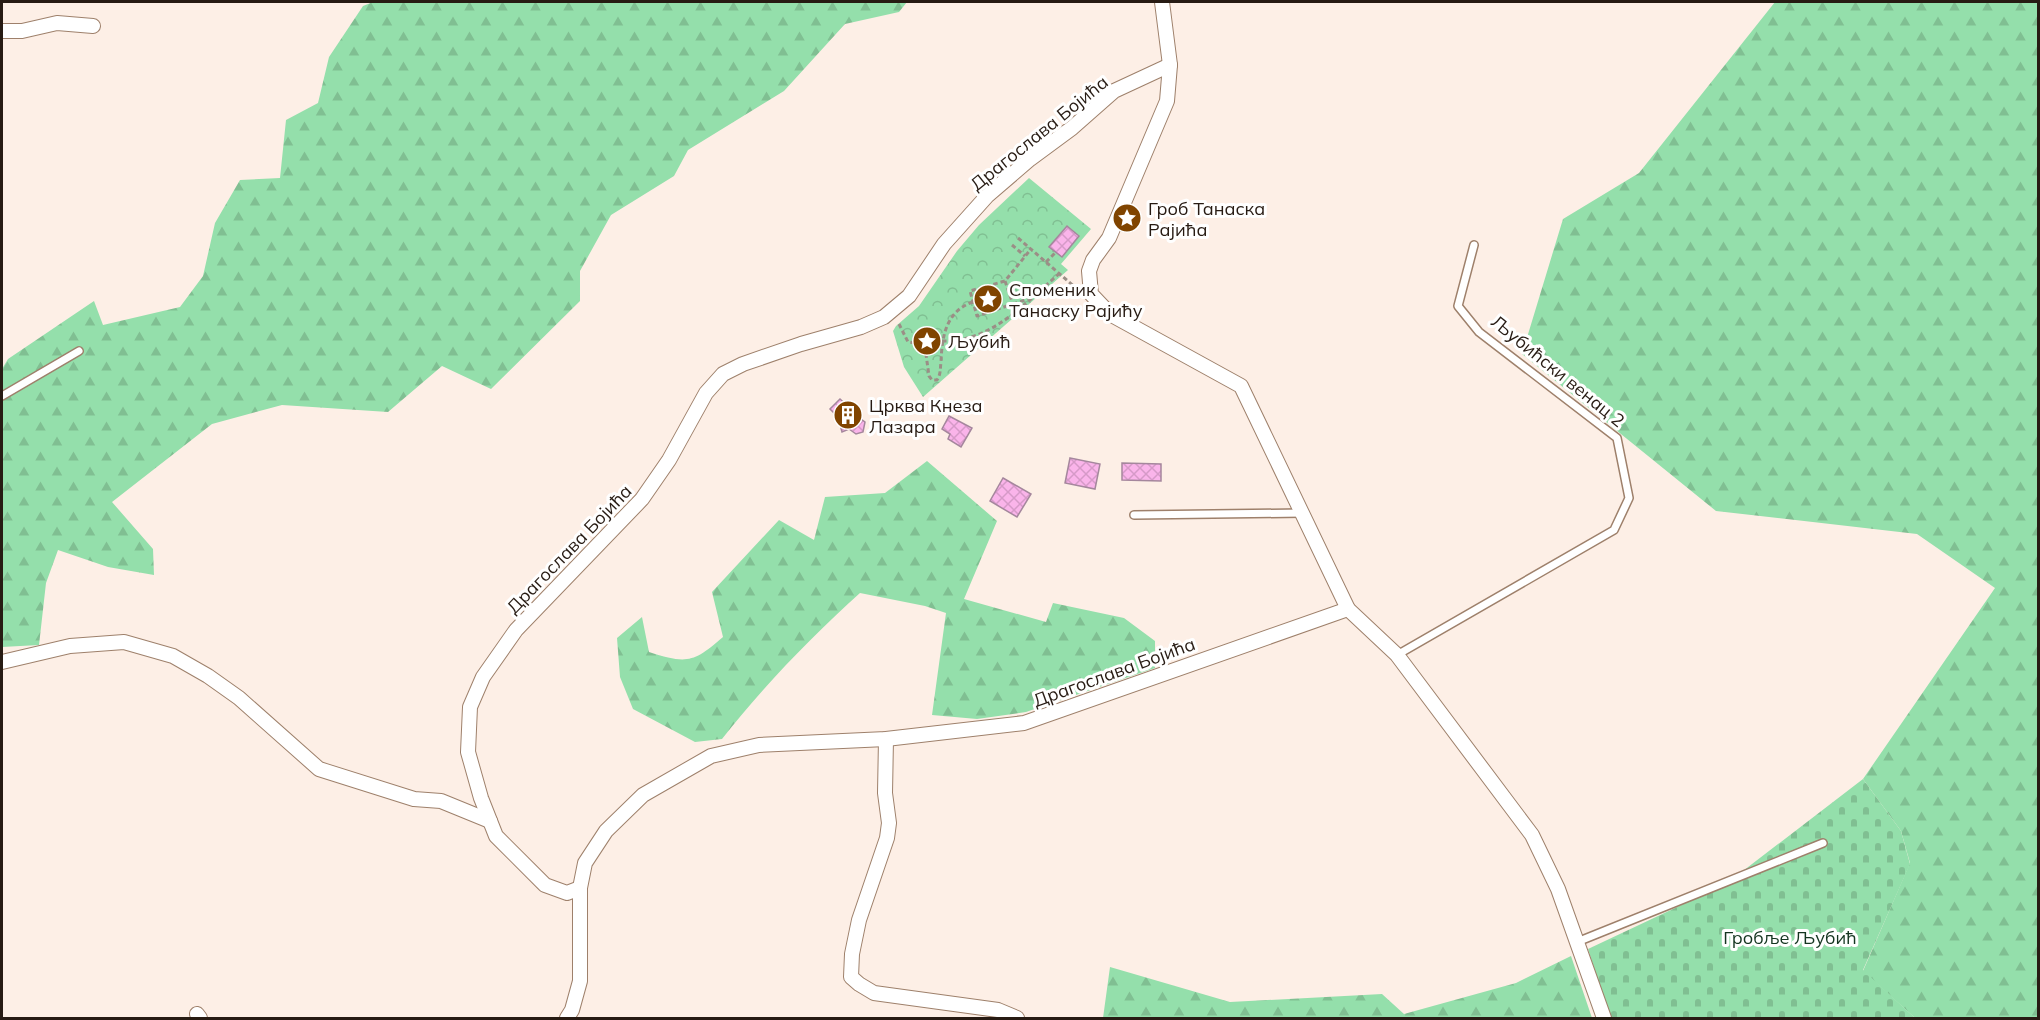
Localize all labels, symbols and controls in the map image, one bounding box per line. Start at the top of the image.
street label: Драгослава Бојића [965,70,1113,196]
place label: Гроб Танаска Рајића [1148,197,1265,241]
place icon: Гроб Танаска Рајића [1111,202,1143,234]
place label: Споменик Танаску Рајићу [1009,278,1143,322]
place icon: Споменик Танаску Рајићу [972,283,1004,315]
street label: Љубићски венац 2 [1487,310,1629,432]
place icon: Љубић [911,325,943,357]
place label: Љубић [948,330,1011,353]
place label: Црква Кнеза Лазара [869,394,983,438]
building icon: Црква Кнеза Лазара [832,399,864,431]
street label: Драгослава Бојића [501,480,637,618]
street label: Драгослава Бојића [1030,632,1198,712]
park label: Гробље Љубић [1723,926,1857,949]

